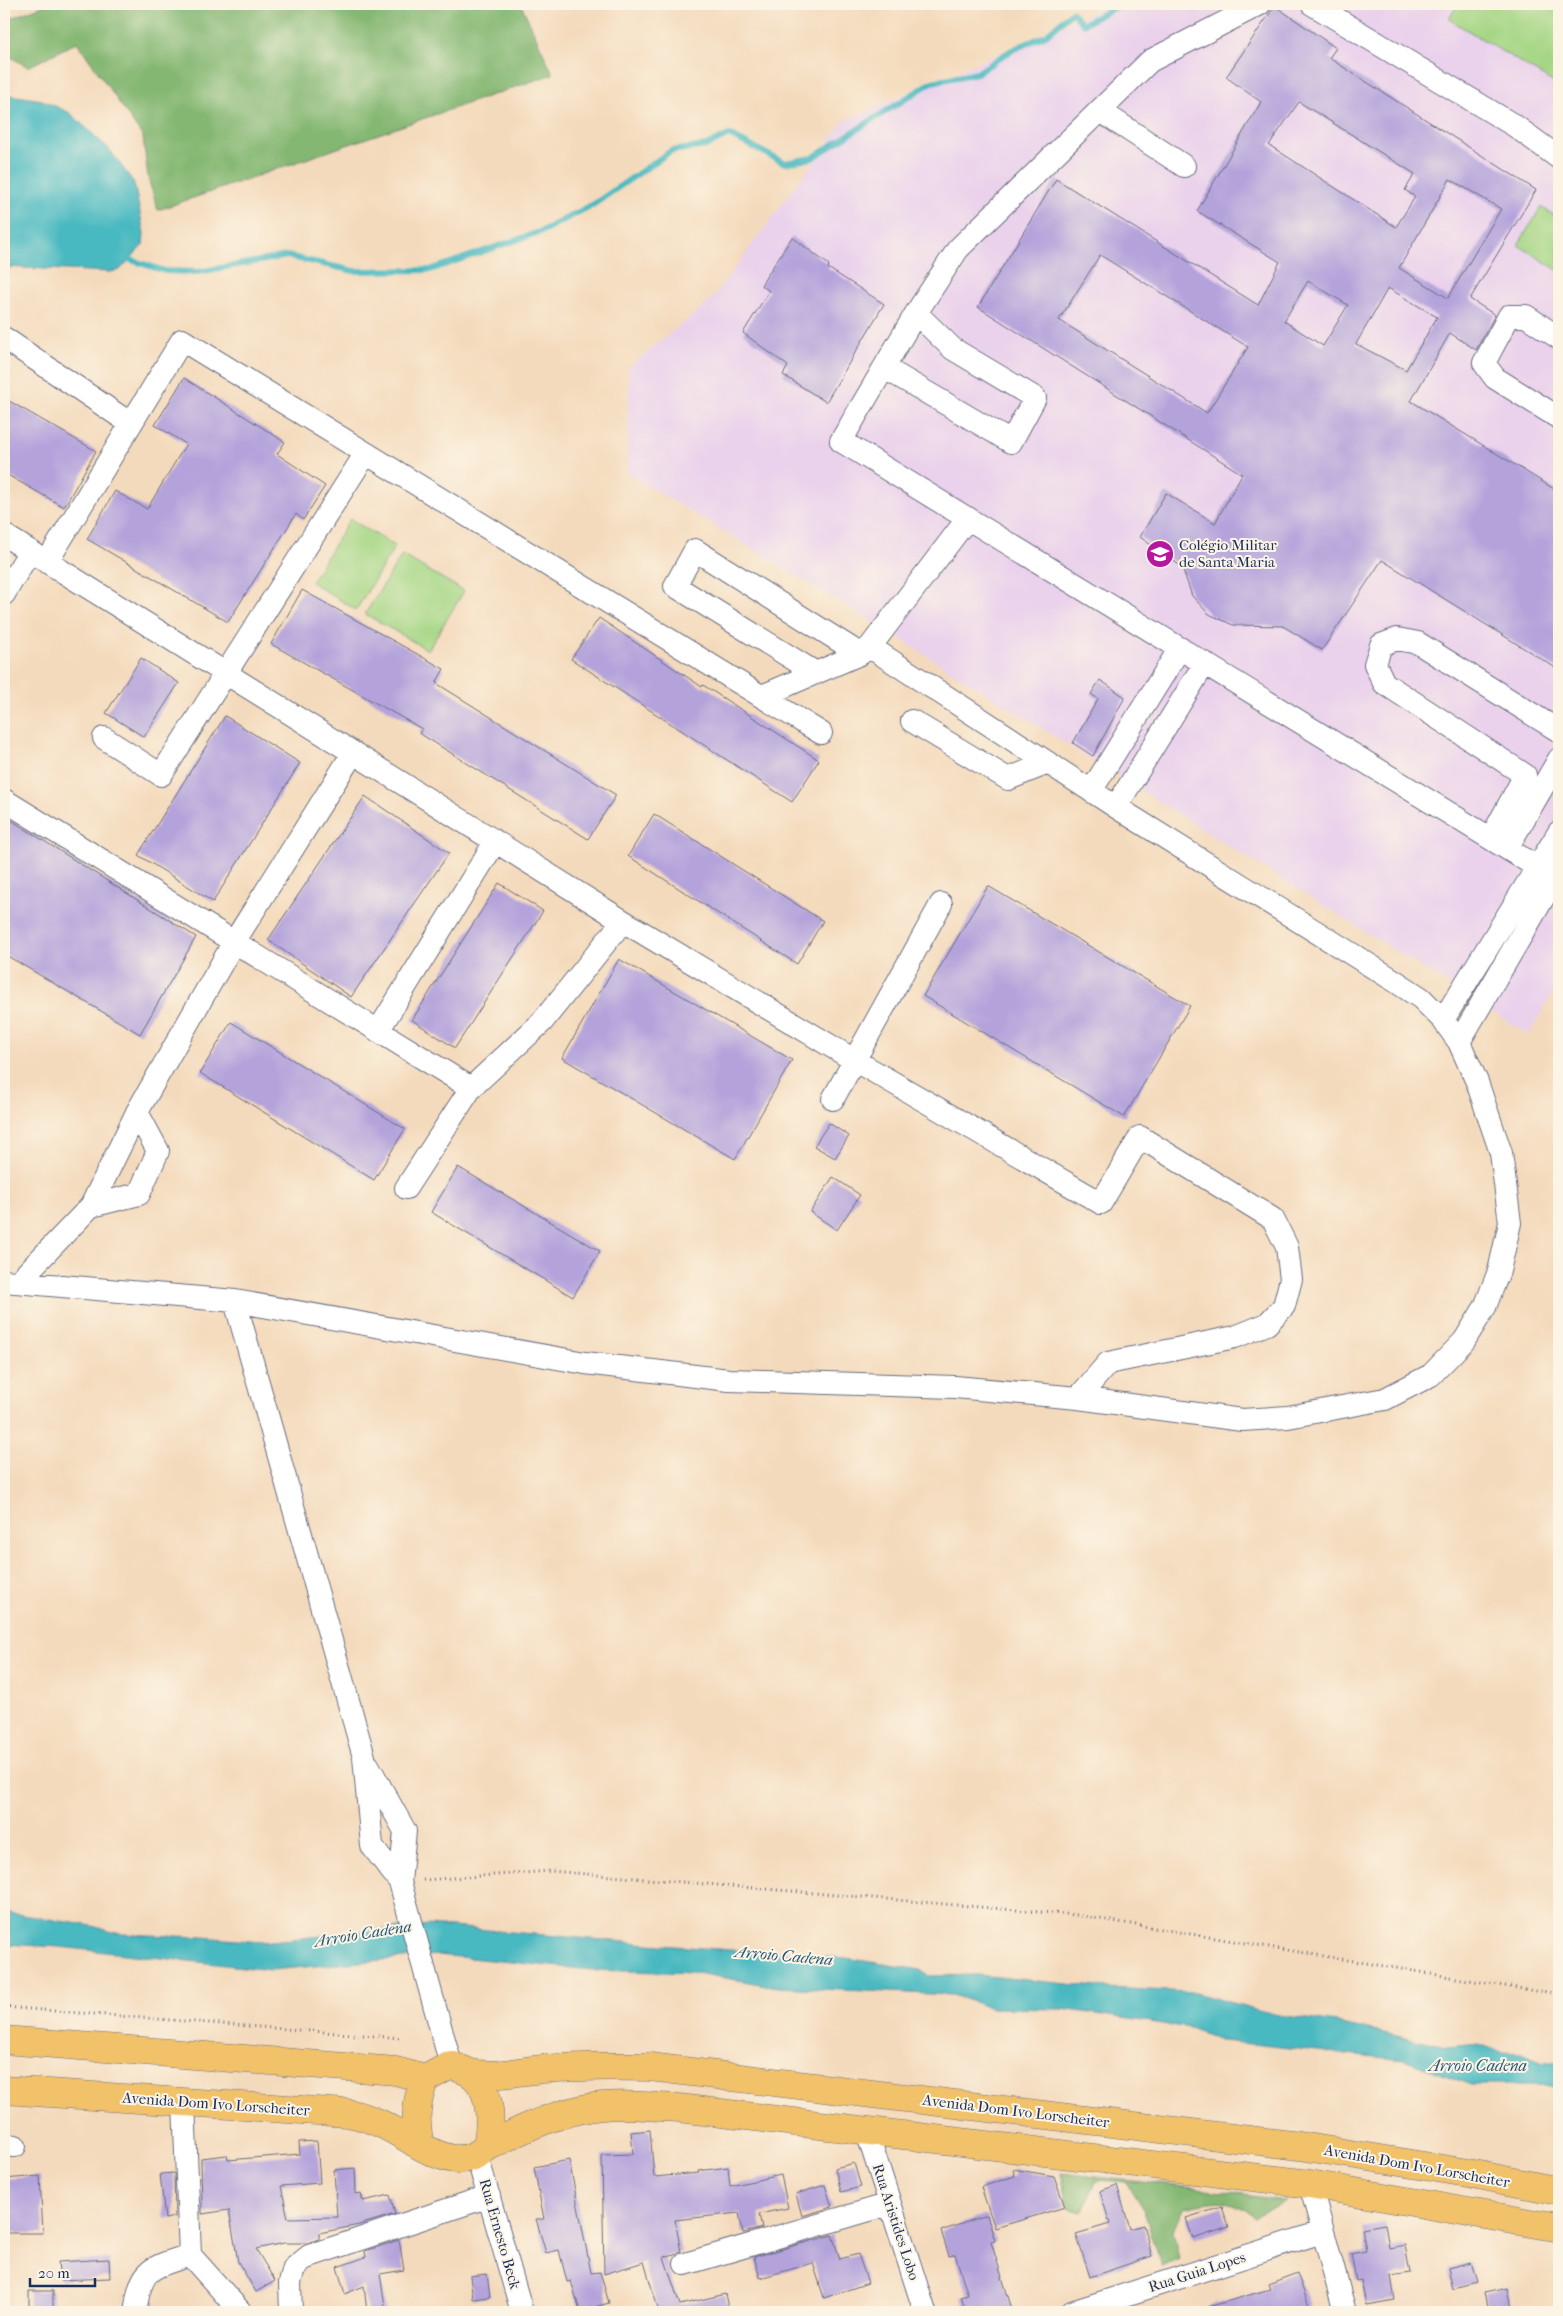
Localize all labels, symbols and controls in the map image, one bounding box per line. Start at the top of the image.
place label: Colégio Militar de Santa Maria [1179,536,1277,571]
school or university icon: Colégio Militar de Santa Maria [1145,539,1175,569]
water label: Arroio Cadena [311,1916,413,1951]
water label: Arroio Cadena [732,1942,834,1969]
water label: Arroio Cadena [1427,2056,1527,2075]
street label: Avenida Dom Ivo Lorscheiter [121,2088,311,2120]
street label: Avenida Dom Ivo Lorscheiter [921,2090,1111,2131]
street label: Avenida Dom Ivo Lorscheiter [1322,2141,1512,2191]
street label: Rua Aristides Lobo [869,2161,923,2283]
street label: Rua Ernesto Beck [476,2177,524,2292]
street label: Rua Guia Lopes [1146,2248,1248,2296]
scale bar [30,2256,95,2288]
text: 20 m [38,2264,70,2282]

